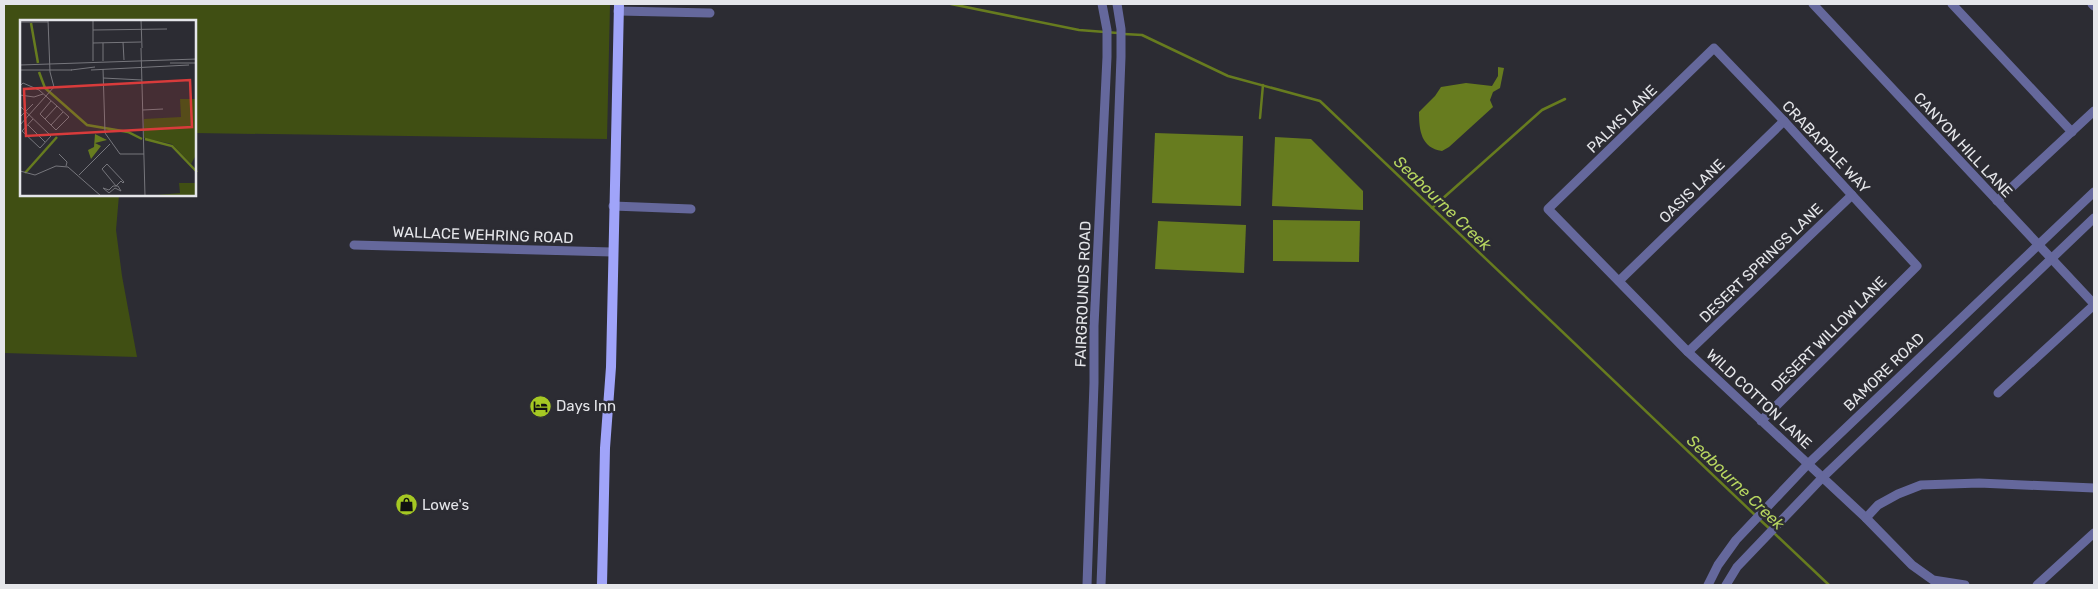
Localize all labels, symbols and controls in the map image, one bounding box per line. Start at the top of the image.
inset map [20,20,196,196]
street label: PALMS LANE [1583,81,1661,157]
street label: CANYON HILL LANE [1910,89,2016,201]
street label: CRABAPPLE WAY [1778,97,1874,197]
water label: Seabourne Creek [1390,152,1496,255]
street label: OASIS LANE [1655,155,1729,227]
street label: DESERT SPRINGS LANE [1696,200,1826,326]
street label: FAIRGROUNDS ROAD [1071,220,1095,368]
street label: WALLACE WEHRING ROAD [392,223,574,247]
street label: DESERT WILLOW LANE [1768,273,1890,395]
street label: BAMORE ROAD [1840,329,1928,415]
street label: WILD COTTON LANE [1702,345,1816,453]
hotel icon: Days Inn [528,394,552,418]
place label: Days Inn [556,397,616,415]
water label: Seabourne Creek [1683,431,1789,534]
shop icon: Lowe's [394,493,418,517]
place label: Lowe's [422,496,469,514]

